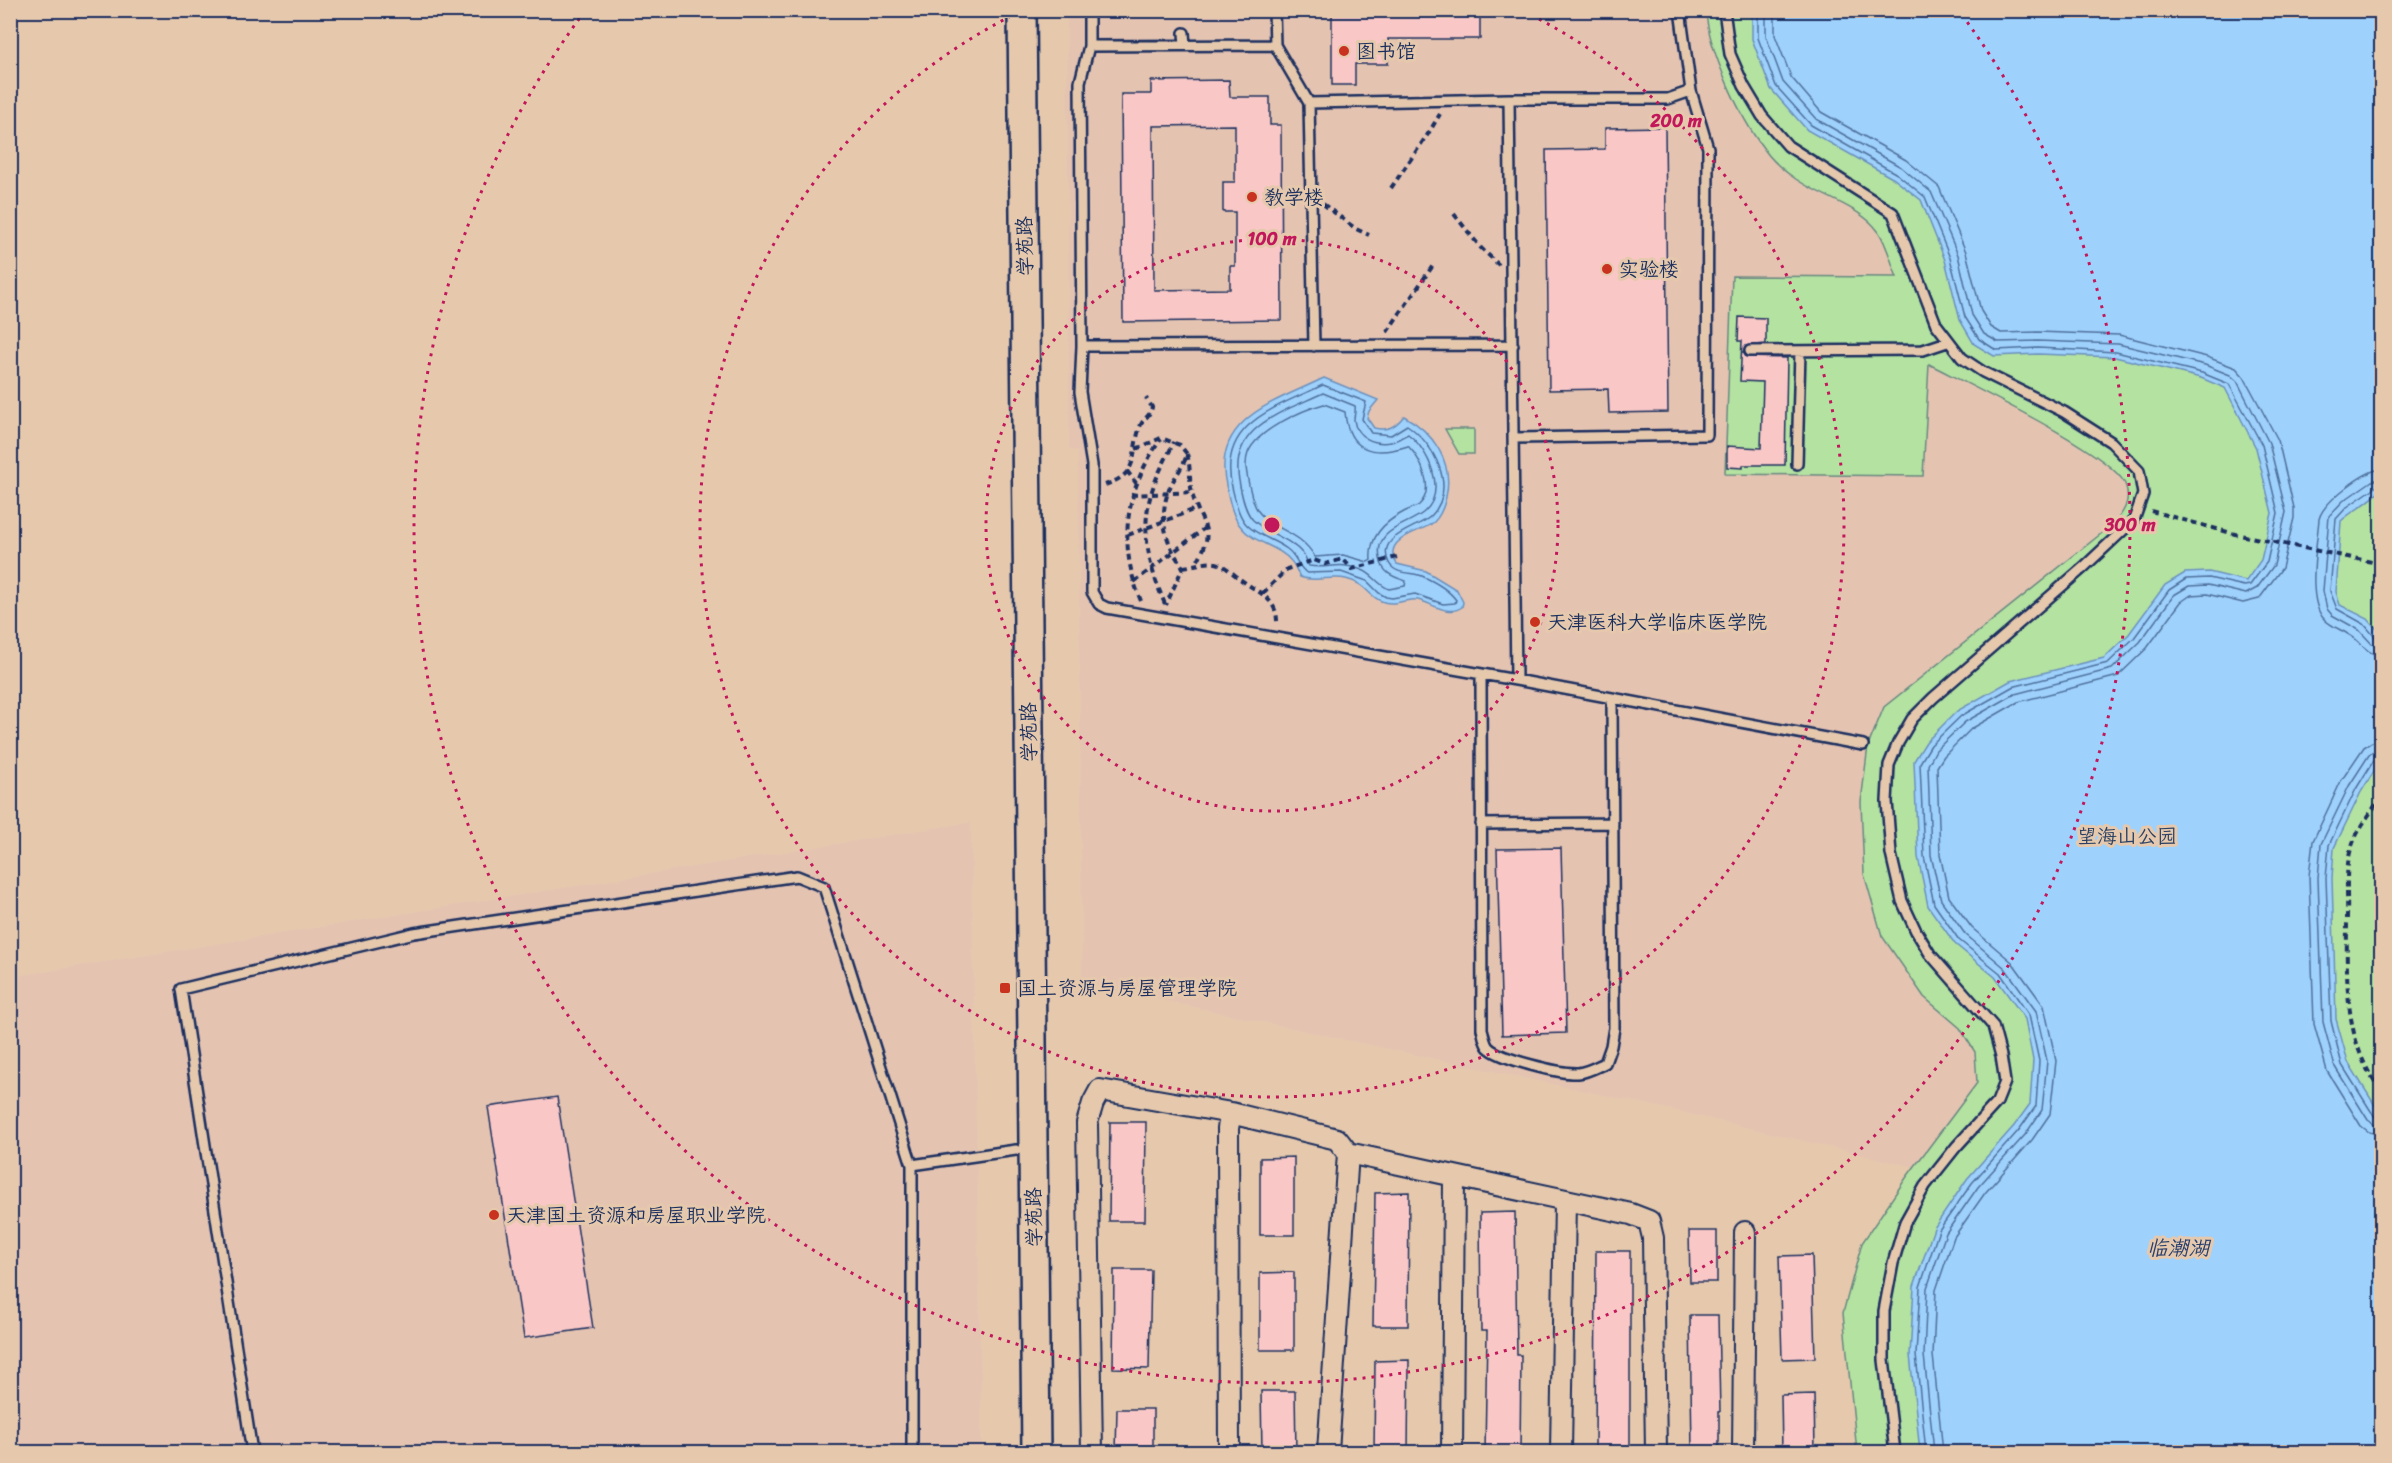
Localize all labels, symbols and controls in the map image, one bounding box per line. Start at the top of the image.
place label: 图书馆 [1356,34,1416,69]
marker: 图书馆 [1337,44,1351,58]
text: 200 m [1649,105,1702,137]
place label: 教学楼 [1264,180,1324,215]
marker: 教学楼 [1245,190,1259,204]
street label: 学苑路 [1007,215,1043,276]
text: 100 m [1248,223,1297,255]
place label: 实验楼 [1619,252,1679,287]
marker: 实验楼 [1600,262,1614,276]
text: 300 m [2103,509,2156,541]
centre of rings [1262,515,1282,535]
place label: 天津医科大学临床医学院 [1547,605,1767,640]
marker: 天津医科大学临床医学院 [1528,615,1542,629]
street label: 学苑路 [1011,701,1047,762]
park label: 望海山公园 [2077,819,2177,854]
place label: 国土资源与房屋管理学院 [1017,971,1237,1006]
marker: 国土资源与房屋管理学院 [998,981,1012,995]
street label: 学苑路 [1016,1186,1052,1247]
place label: 天津国土资源和房屋职业学院 [506,1198,766,1233]
marker: 天津国土资源和房屋职业学院 [487,1208,501,1222]
water label: 临潮湖 [2147,1229,2211,1267]

